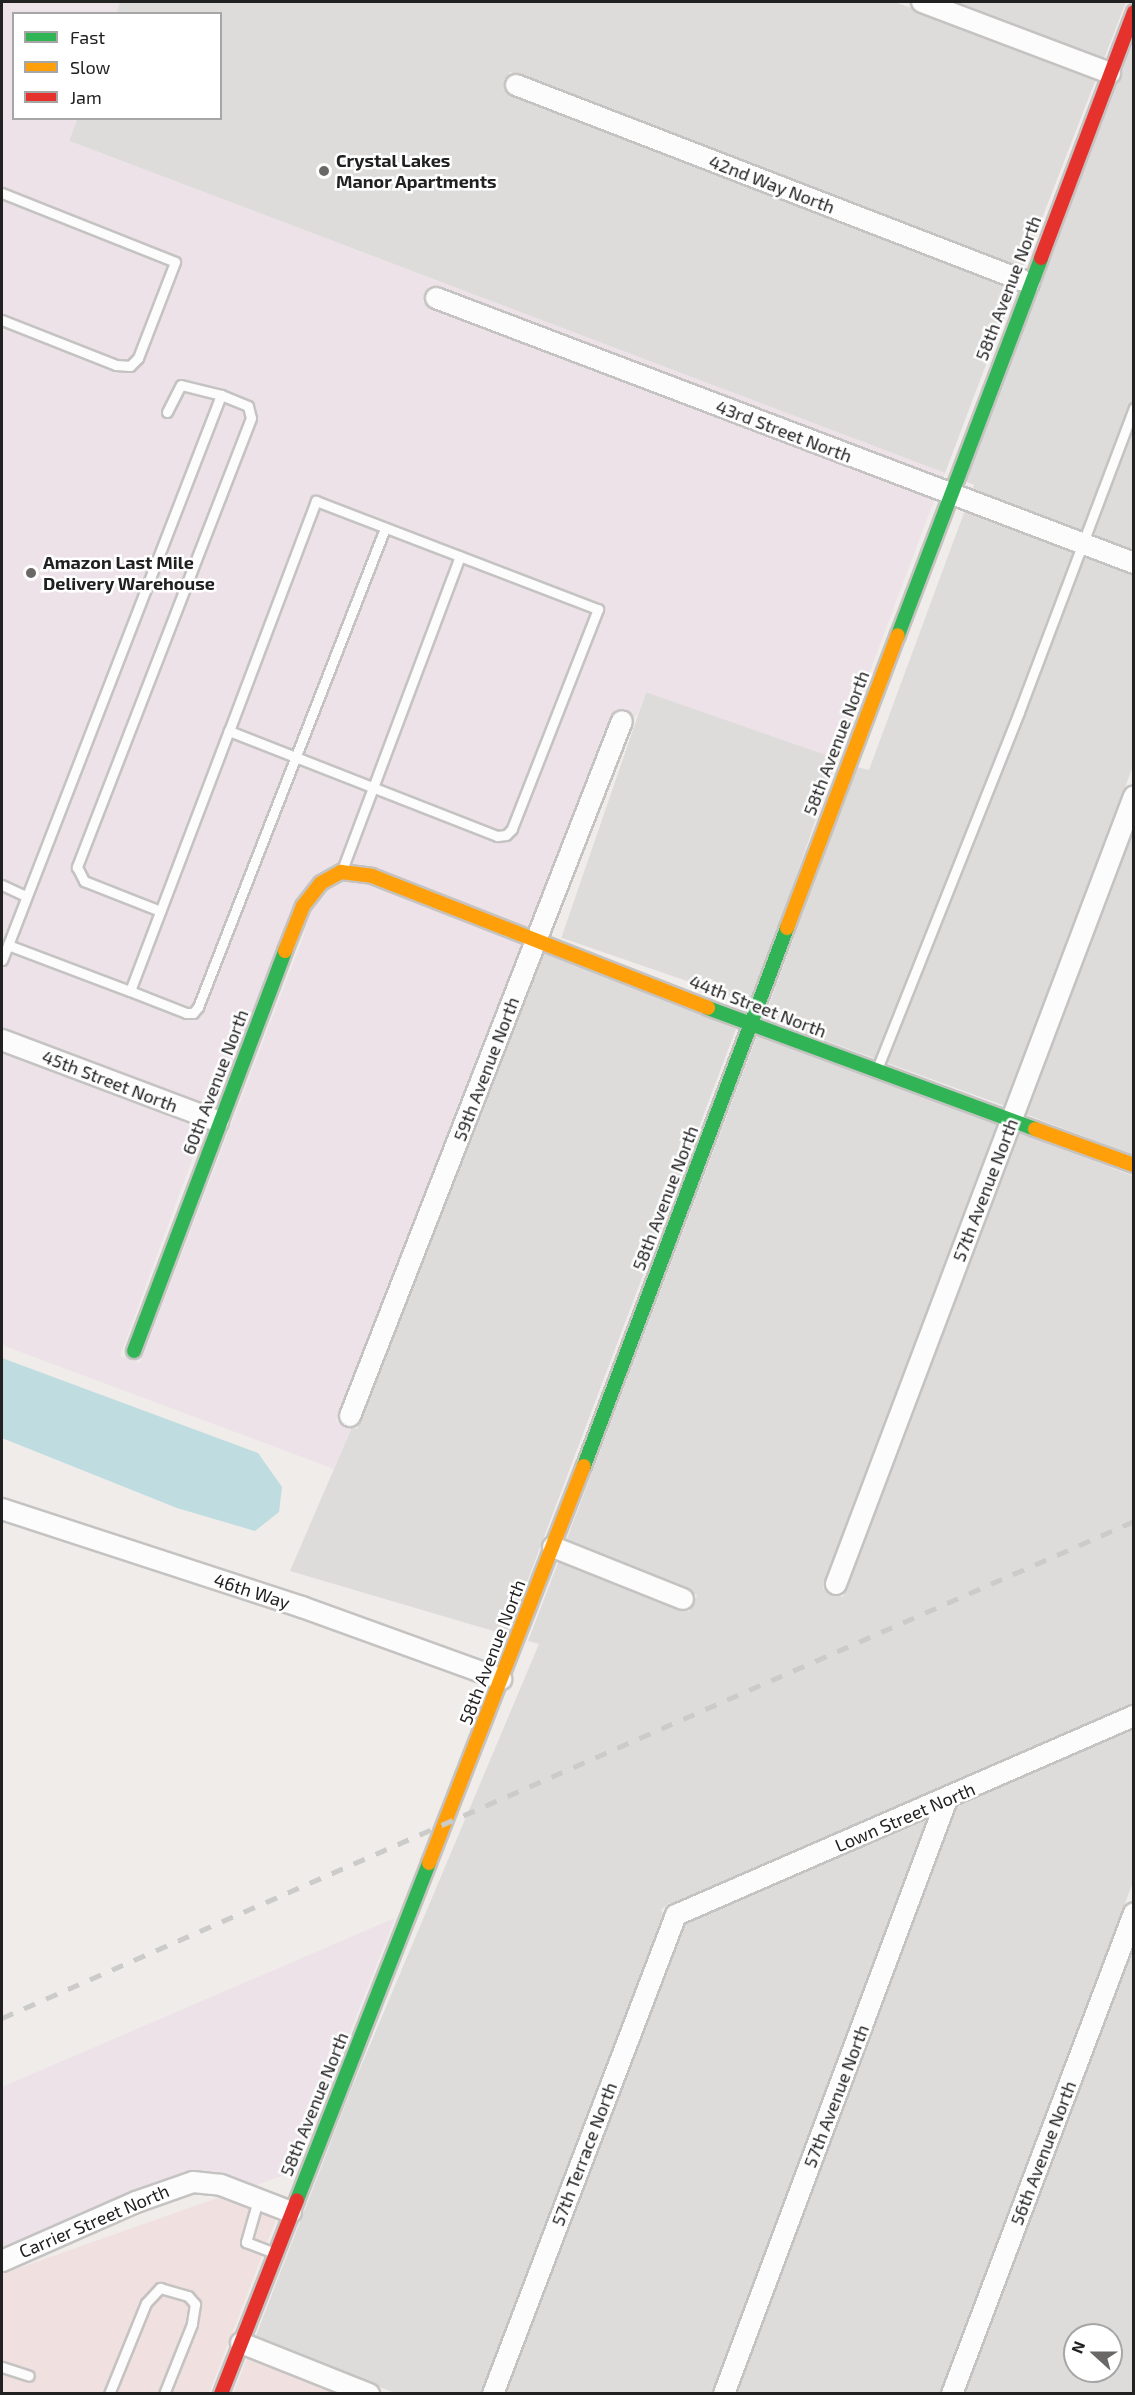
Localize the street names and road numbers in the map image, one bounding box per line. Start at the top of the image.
street label: 42nd Way North [706,150,838,218]
street label: 58th Avenue North [970,212,1046,364]
street label: 43rd Street North [713,395,855,467]
street label: 58th Avenue North [798,667,874,819]
street label: 44th Street North [686,970,830,1042]
street label: 59th Avenue North [448,994,524,1144]
street label: 60th Avenue North [177,1006,253,1158]
street label: 45th Street North [39,1045,181,1117]
street label: 57th Avenue North [948,1115,1022,1265]
street label: 58th Avenue North [627,1122,703,1274]
street label: 46th Way [211,1569,293,1613]
street label: 58th Avenue North [454,1576,530,1728]
street label: Lown Street North [832,1778,978,1856]
street label: 57th Avenue North [799,2021,873,2171]
street label: 58th Avenue North [275,2029,353,2179]
street label: 56th Avenue North [1005,2078,1081,2228]
street label: 57th Terrace North [547,2079,621,2229]
street label: Carrier Street North [15,2180,173,2262]

